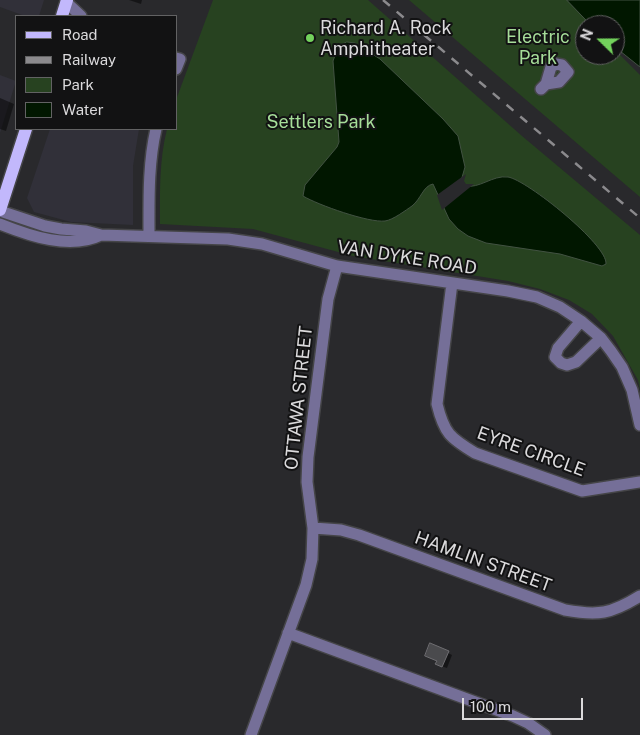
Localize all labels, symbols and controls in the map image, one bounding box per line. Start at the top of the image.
legend [15,15,178,130]
north arrow [575,15,625,65]
place label: Richard A. Rock Amphitheater [320,17,452,59]
text: Road [62,26,98,43]
park label: Electric Park [506,26,570,68]
text: N [578,27,596,43]
marker: Richard A. Rock Amphitheater [304,32,316,44]
text: Railway [62,51,116,68]
text: Park [62,76,94,93]
text: Water [62,101,104,118]
park label: Settlers Park [267,111,375,133]
street label: VAN DYKE ROAD [336,236,478,280]
street label: OTTAWA STREET [281,325,317,471]
street label: EYRE CIRCLE [474,422,588,482]
street label: HAMLIN STREET [412,527,554,597]
scale bar [465,688,586,720]
text: 100 m [470,698,511,715]

